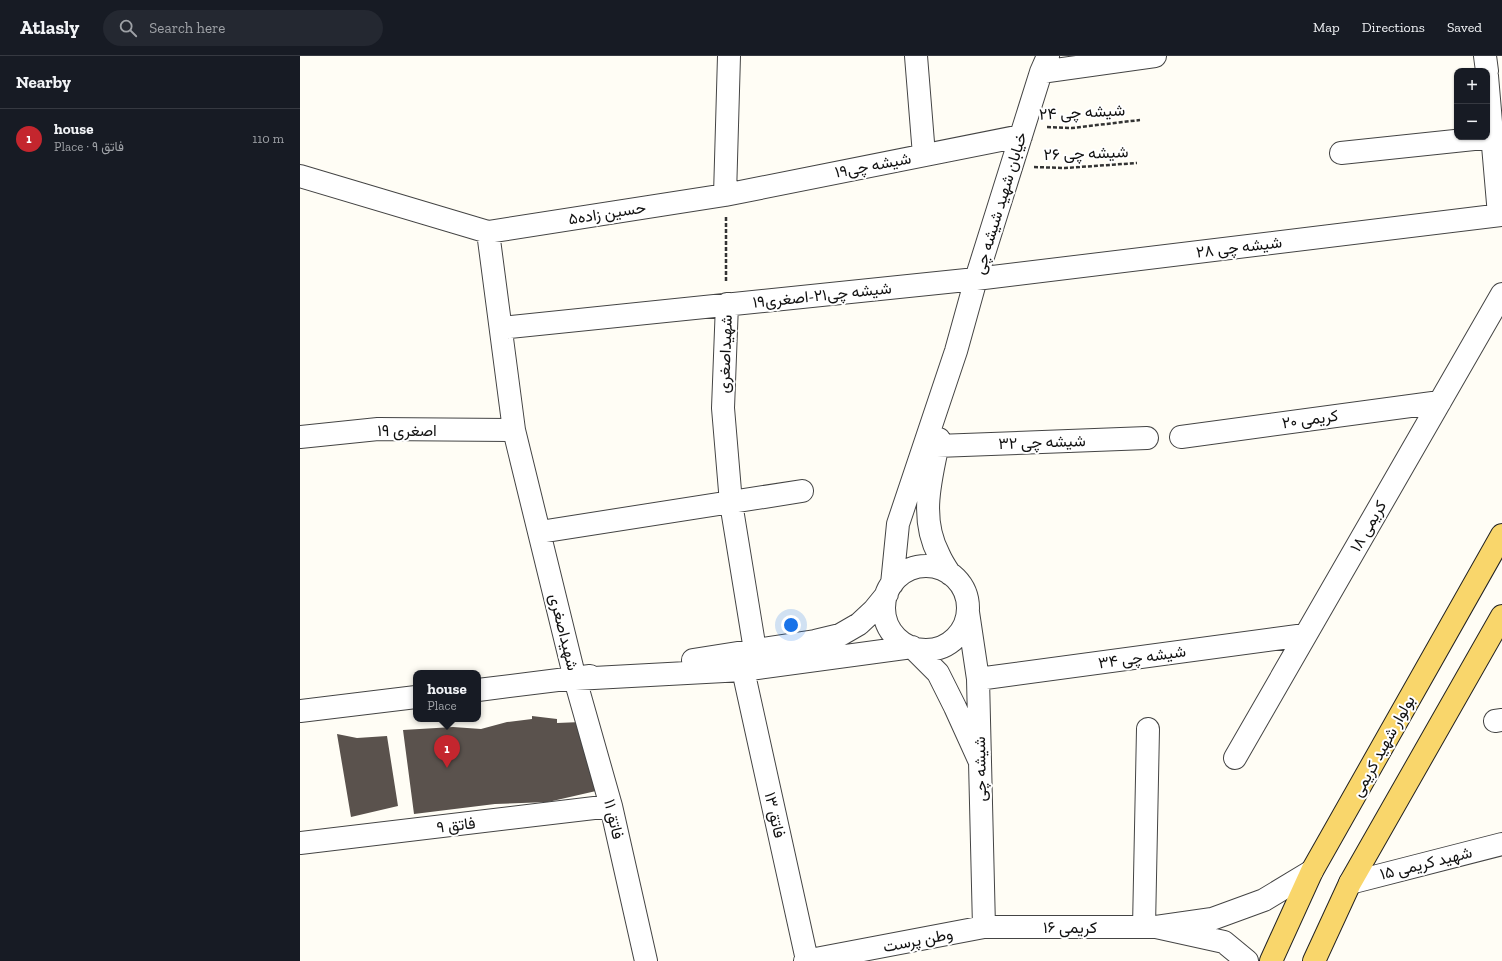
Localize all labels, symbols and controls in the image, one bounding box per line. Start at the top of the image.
search box [103,10,383,46]
text: Atlasly [20,16,79,39]
icon: search [117,17,139,39]
text: Search here [149,19,225,37]
text: Map [1313,19,1340,36]
text: Directions [1362,19,1425,36]
text: Saved [1447,19,1482,36]
map controls [1454,68,1490,140]
button: + [1454,68,1490,104]
text: Nearby [16,72,71,92]
street label: شیشه چی ۲۴ [1039,100,1126,126]
button: − [1454,104,1490,140]
text: house [54,120,93,138]
street label: خیابان شهید شیشه چی [969,129,1033,277]
text: 1 [26,131,32,146]
text: 110 m [252,131,284,146]
text: Place · فاتق ۹ [54,139,124,154]
street label: شیشه چی ۲۶ [1043,142,1129,166]
street label: شیشه چی۱۹ [833,148,913,184]
street label: حسین زاده۵ [567,197,648,230]
street label: شیشه چی ۲۸ [1195,232,1283,264]
street label: شیشه چی۲۱-اصغری۱۹ [752,278,893,314]
street label: شهیداصغری [714,314,737,394]
street label: کریمی ۲۰ [1281,406,1340,433]
street label: اصغری ۱۹ [377,421,437,441]
street label: شیشه چی ۳۲ [998,431,1086,455]
street label: کریمی ۱۸ [1346,497,1391,555]
street label: شهیداصغری [544,592,583,673]
your location [781,615,801,635]
street label: شیشه چی ۳۴ [1097,641,1187,675]
popup [413,670,481,722]
text: house [427,680,467,698]
street label: بولوار شهید کریمی [1347,692,1420,800]
text: Place [427,698,457,713]
pin: 1 [434,735,460,768]
street label: شیشه چی [970,736,992,802]
street label: فاتق ۱۳ [760,790,789,840]
street label: فاتق ۱۱ [599,797,628,841]
street label: فاتق ۹ [435,813,477,838]
street label: شهید کریمی ۱۵ [1378,842,1474,885]
street label: کریمی ۱۶ [1043,918,1097,938]
street label: وطن پرست [882,924,955,958]

